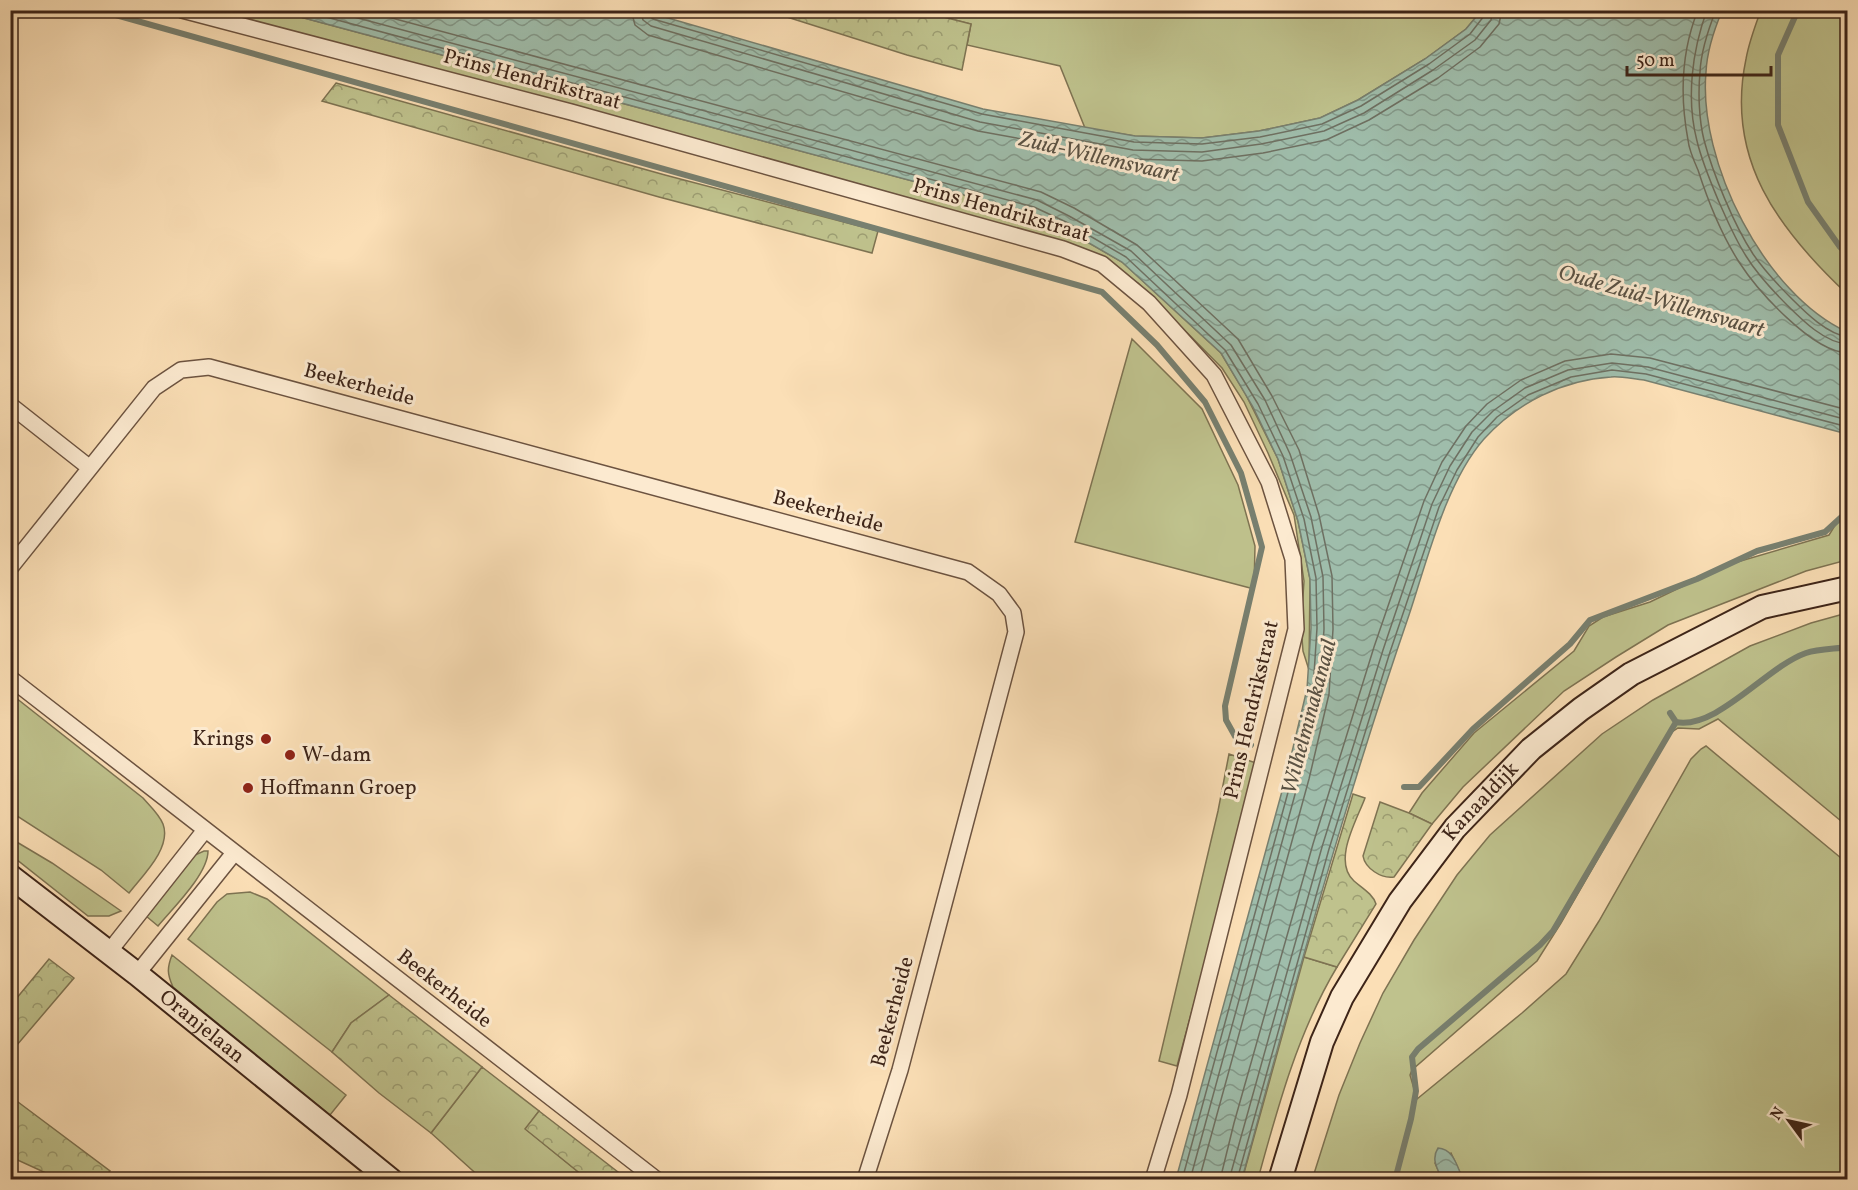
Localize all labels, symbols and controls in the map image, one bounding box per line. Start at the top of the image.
scale bar [1627,39,1771,77]
street label: Prins Hendrikstraat [440,42,624,118]
text: 50 m [1636,49,1675,74]
water label: Zuid-Willemsvaart [1015,124,1183,192]
street label: Prins Hendrikstraat [909,172,1093,250]
water label: Oude Zuid-Willemsvaart [1554,258,1769,347]
street label: Beekerheide [300,356,418,414]
street label: Beekerheide [769,483,887,541]
street label: Prins Hendrikstraat [1217,618,1287,802]
water label: Wilhelminakanaal [1274,635,1346,798]
place label: Krings [192,725,254,754]
marker: Krings [259,732,273,746]
place label: W-dam [302,741,371,770]
marker: W-dam [283,748,297,762]
street label: Kanaaldijk [1436,755,1526,847]
place label: Hoffmann Groep [260,774,417,803]
marker: Hoffmann Groep [241,781,255,795]
street label: Beekerheide [390,943,498,1035]
street label: Beekerheide [864,953,922,1071]
street label: Oranjelaan [153,983,251,1070]
north arrow [1759,1091,1819,1151]
text: N [1766,1103,1791,1125]

